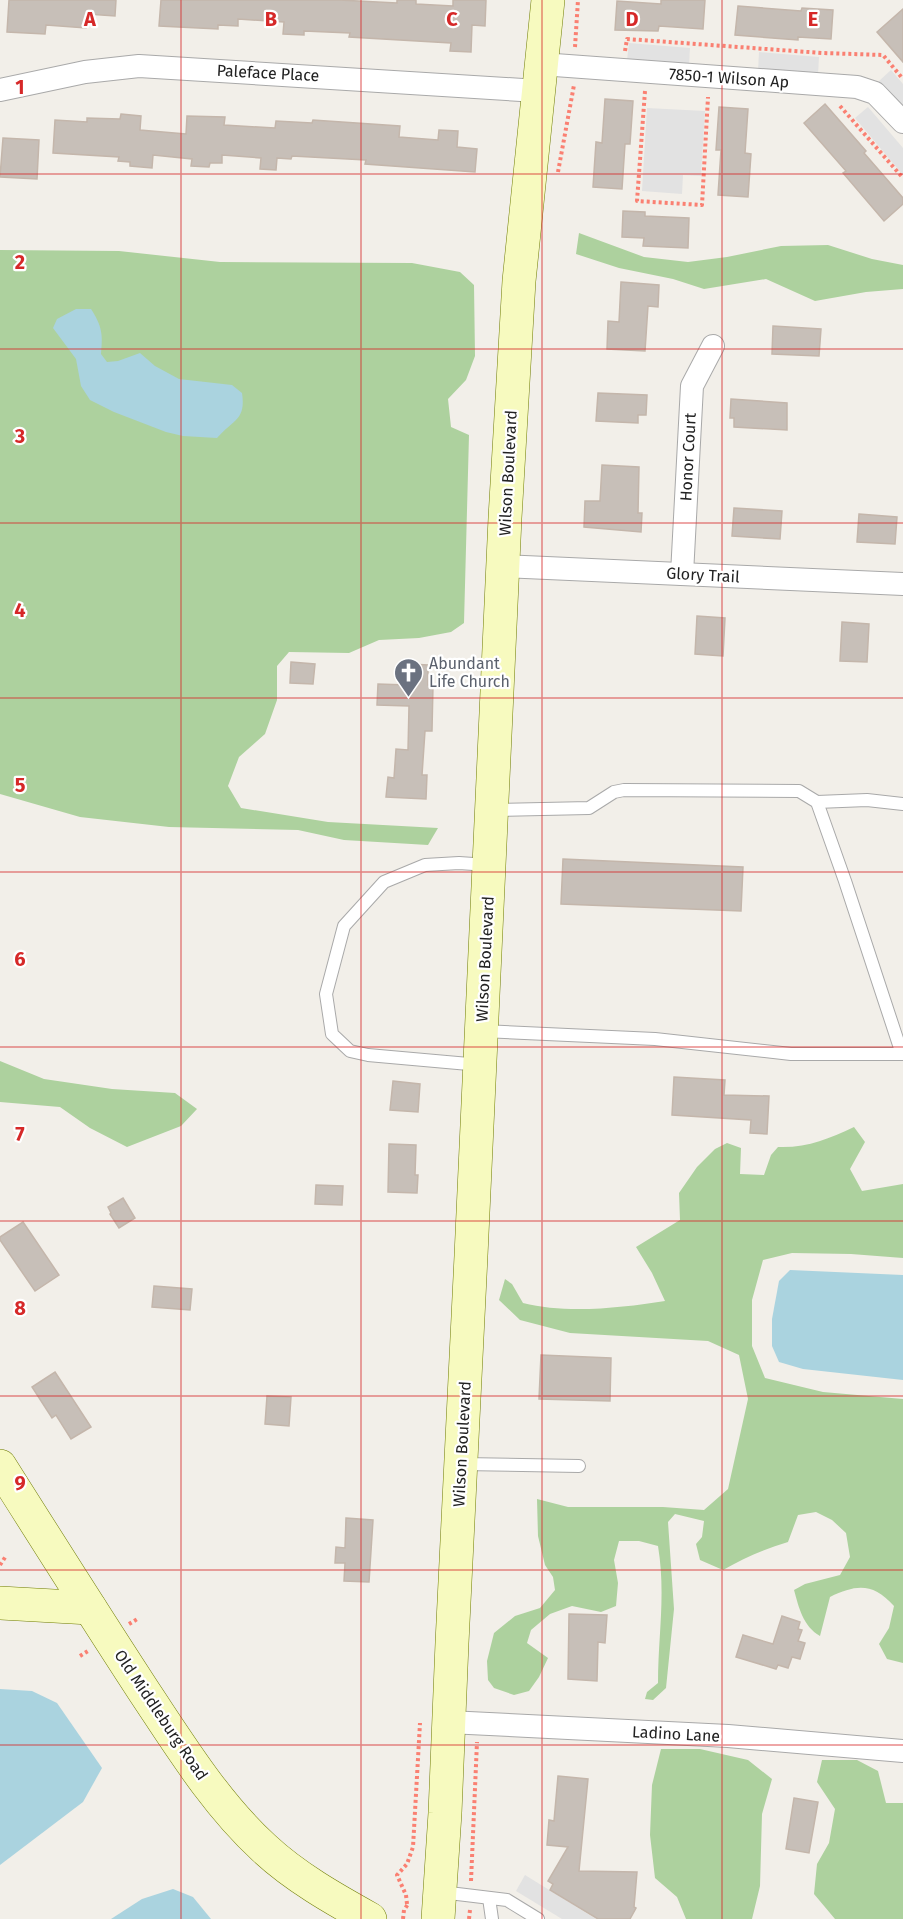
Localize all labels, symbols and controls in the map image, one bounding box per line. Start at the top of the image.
text: A [83,7,97,31]
text: B [265,7,277,31]
text: C [446,7,458,31]
text: D [625,7,639,31]
text: E [808,7,818,31]
street label: Paleface Place [216,61,320,85]
street label: 7850-1 Wilson Ap [668,64,790,92]
text: 1 [15,75,25,99]
text: 2 [15,250,25,274]
street label: Wilson Boulevard [495,410,521,536]
street label: Honor Court [676,412,700,502]
text: 3 [14,424,25,448]
street label: Glory Trail [666,564,741,586]
text: 4 [14,598,26,622]
place label: Abundant Life Church [429,654,510,691]
church icon: Abundant Life Church [392,656,424,698]
text: 5 [15,773,26,797]
street label: Wilson Boulevard [472,896,498,1022]
text: 6 [14,947,26,971]
text: 7 [15,1122,25,1146]
text: 8 [14,1296,26,1320]
street label: Wilson Boulevard [449,1381,475,1507]
text: 9 [14,1471,26,1495]
street label: Old Middleburg Road [110,1646,212,1784]
street label: Ladino Lane [631,1722,721,1746]

